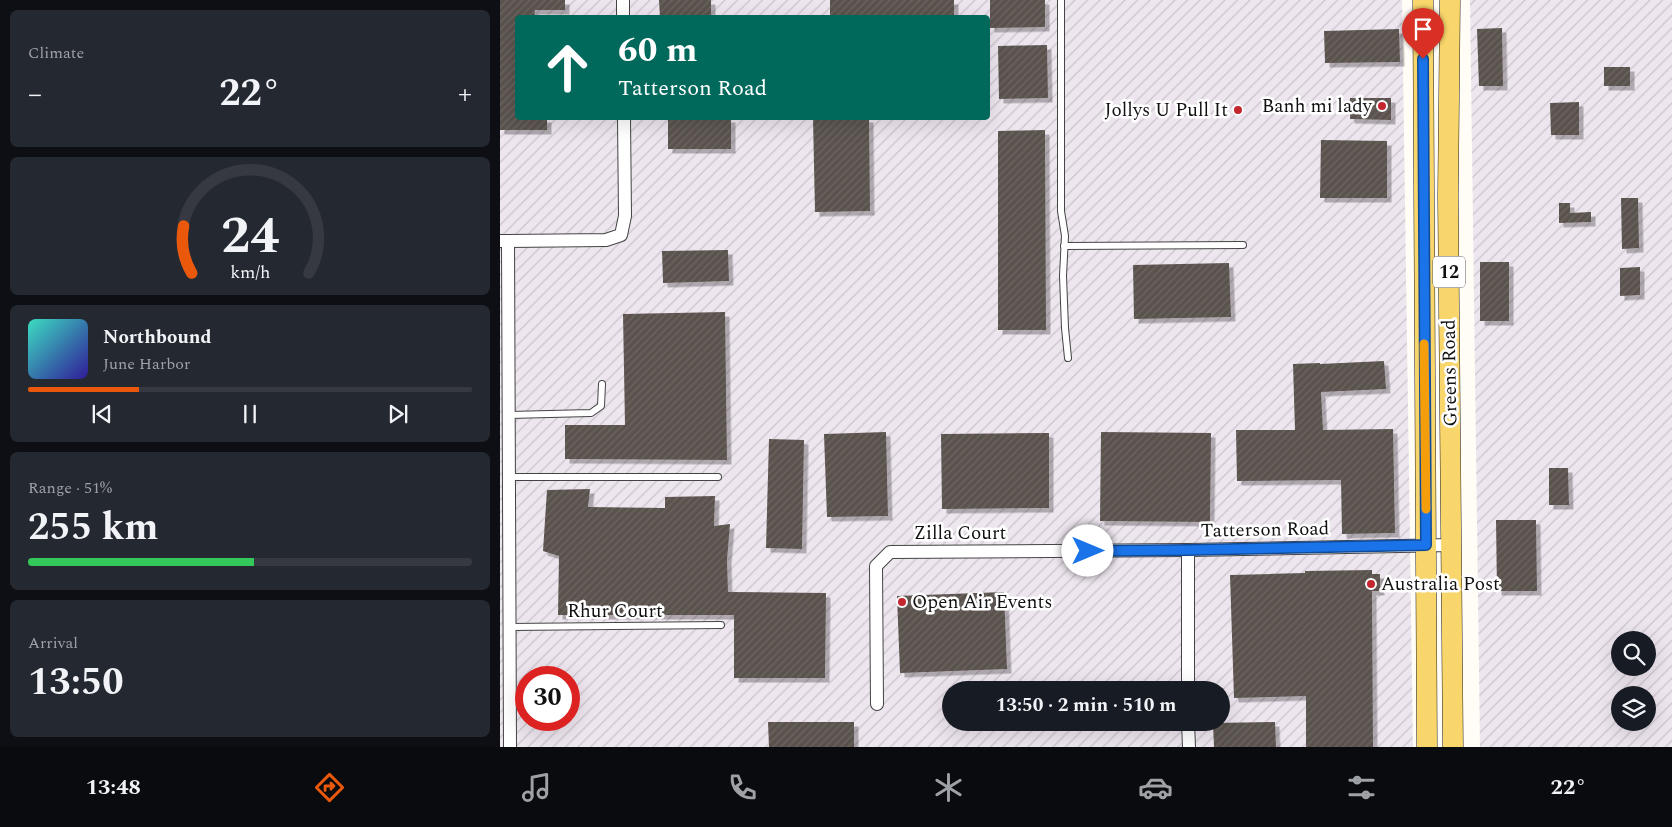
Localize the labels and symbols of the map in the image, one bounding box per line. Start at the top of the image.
pin [1402,8,1444,59]
place label: Banh mi lady [1262,92,1373,121]
place label: Jollys U Pull It [1104,96,1228,125]
marker: Banh mi lady [1376,100,1388,112]
marker: Jollys U Pull It [1232,104,1244,116]
road number: 12 [1433,256,1465,288]
street label: Greens Road [1435,319,1465,427]
street label: Tatterson Road [1200,514,1330,546]
street label: Zilla Court [914,519,1006,548]
position arrow [1061,524,1113,576]
place label: Australia Post [1381,570,1500,599]
marker: Australia Post [1365,578,1377,590]
place label: Open Air Events [912,588,1052,617]
marker: Open Air Events [896,596,908,608]
street label: Rhur Court [567,597,663,626]
speed limit sign: 30 [515,666,580,731]

